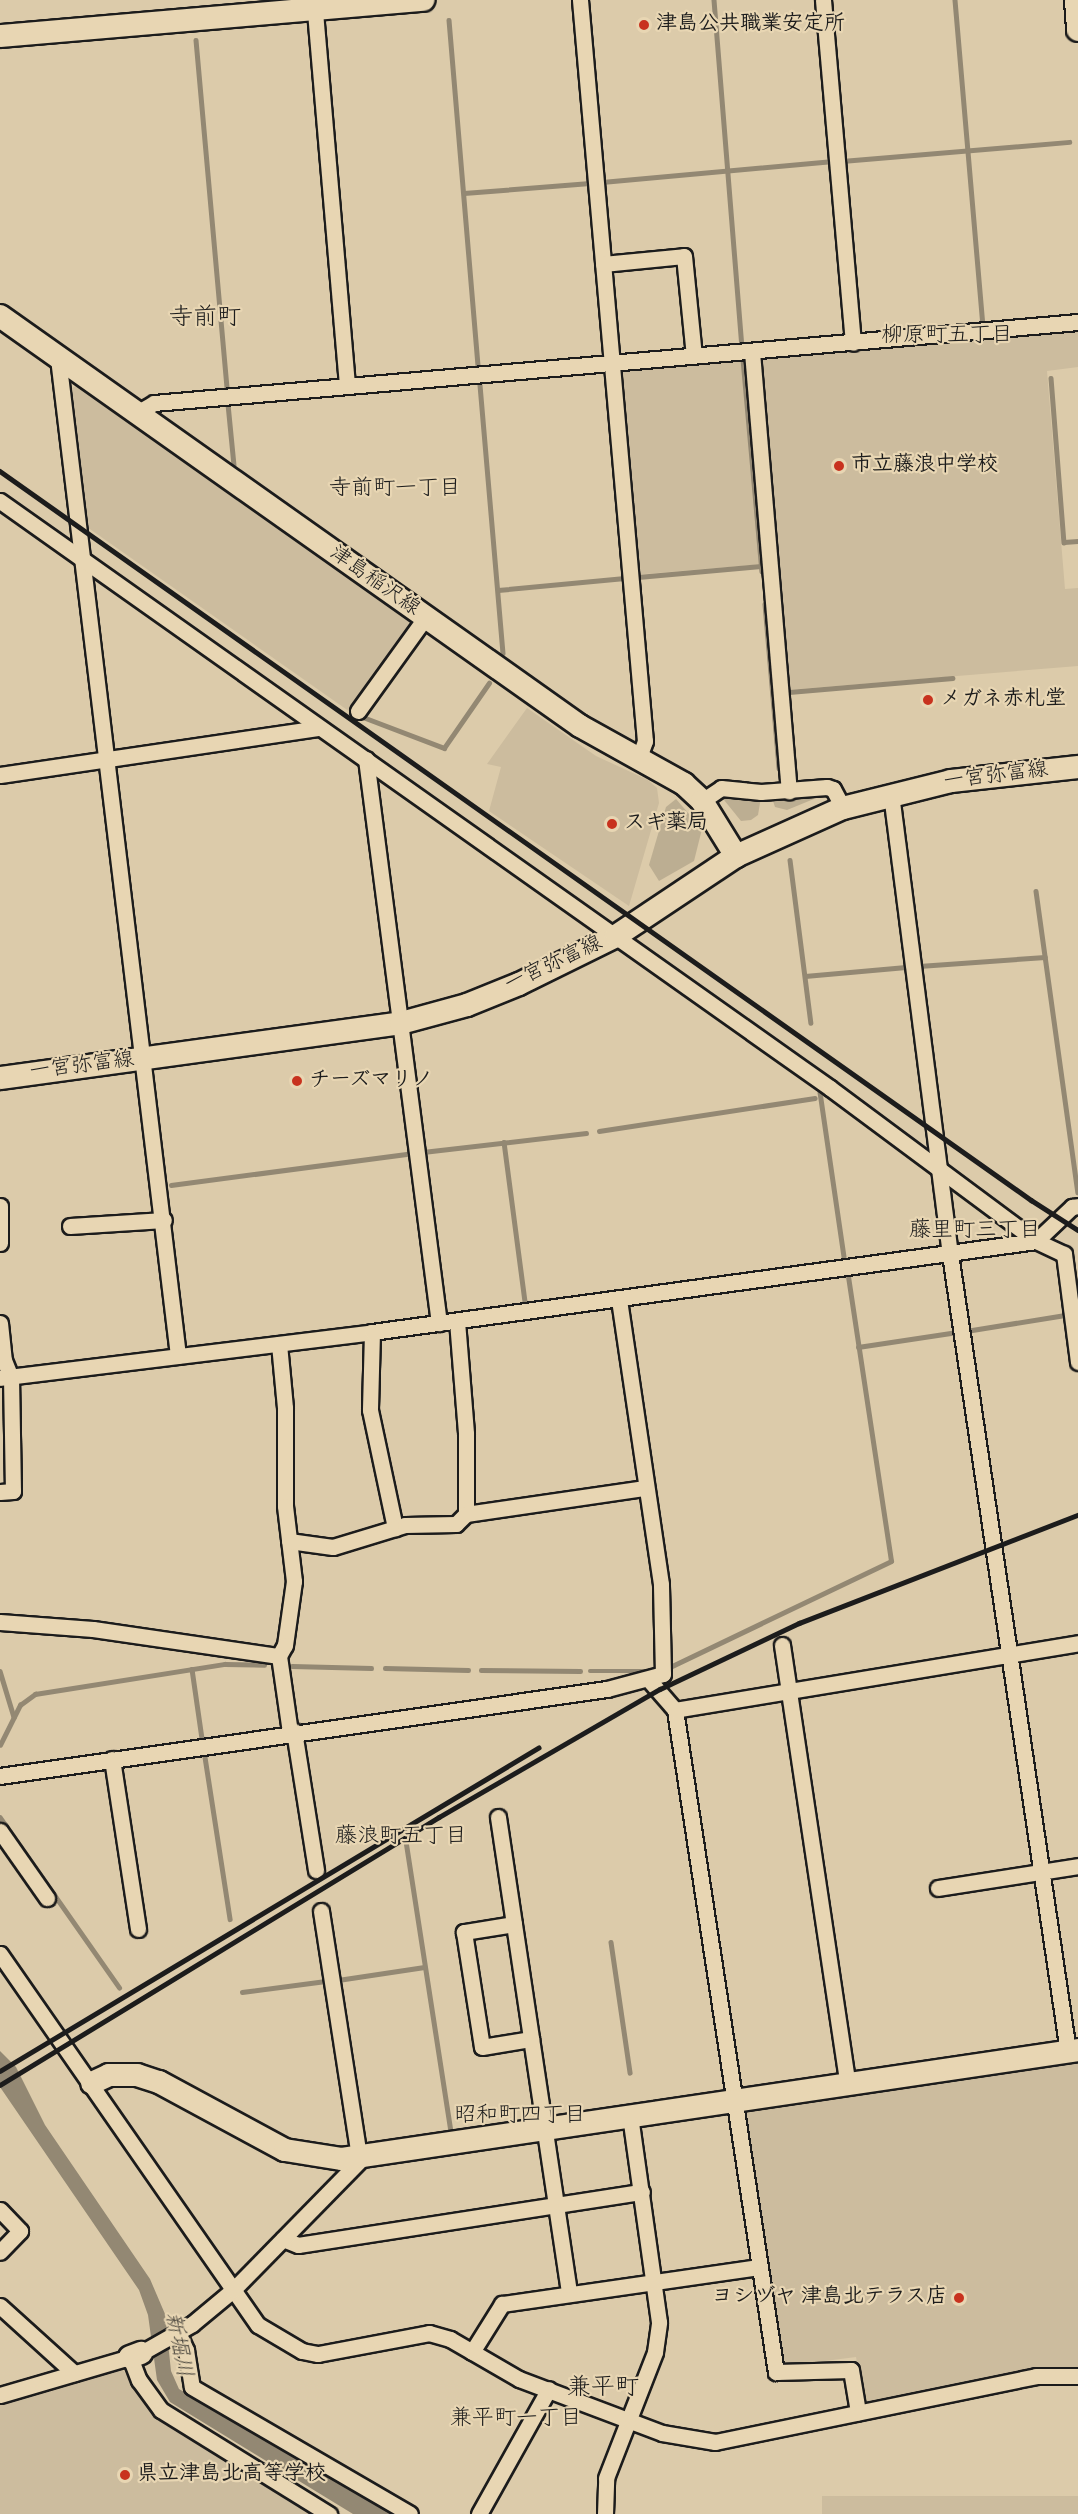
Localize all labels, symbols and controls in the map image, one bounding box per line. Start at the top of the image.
place label: 津島公共職業安定所 [656,12,845,38]
marker: 津島公共職業安定所 [637,18,651,32]
district label: 寺前町 [169,306,241,334]
district label: 柳原町五丁目 [881,324,1013,350]
place label: 市立藤浪中学校 [851,453,998,479]
marker: 市立藤浪中学校 [832,459,846,473]
district label: 寺前町一丁目 [329,477,461,503]
street label: 津島稲沢線 [324,542,424,622]
place label: メガネ赤札堂 [940,687,1066,713]
marker: メガネ赤札堂 [921,693,935,707]
street label: 一宮弥富線 [942,758,1050,796]
place label: スギ薬局 [624,811,708,837]
marker: スギ薬局 [605,817,619,831]
street label: 一宮弥富線 [501,931,607,999]
street label: 一宮弥富線 [28,1048,136,1086]
place label: チーズマリノ [309,1068,435,1094]
marker: チーズマリノ [290,1074,304,1088]
district label: 藤里町三丁目 [909,1219,1041,1245]
district label: 藤浪町五丁目 [335,1825,467,1851]
district label: 昭和町四丁目 [454,2104,586,2130]
place label: ヨシヅヤ 津島北テラス店 [711,2285,947,2311]
marker: ヨシヅヤ 津島北テラス店 [952,2291,966,2305]
water label: 新堀川 [158,2310,196,2380]
district label: 兼平町 [567,2376,639,2404]
district label: 兼平町一丁目 [450,2407,582,2433]
place label: 県立津島北高等学校 [137,2462,326,2488]
marker: 県立津島北高等学校 [118,2468,132,2482]

